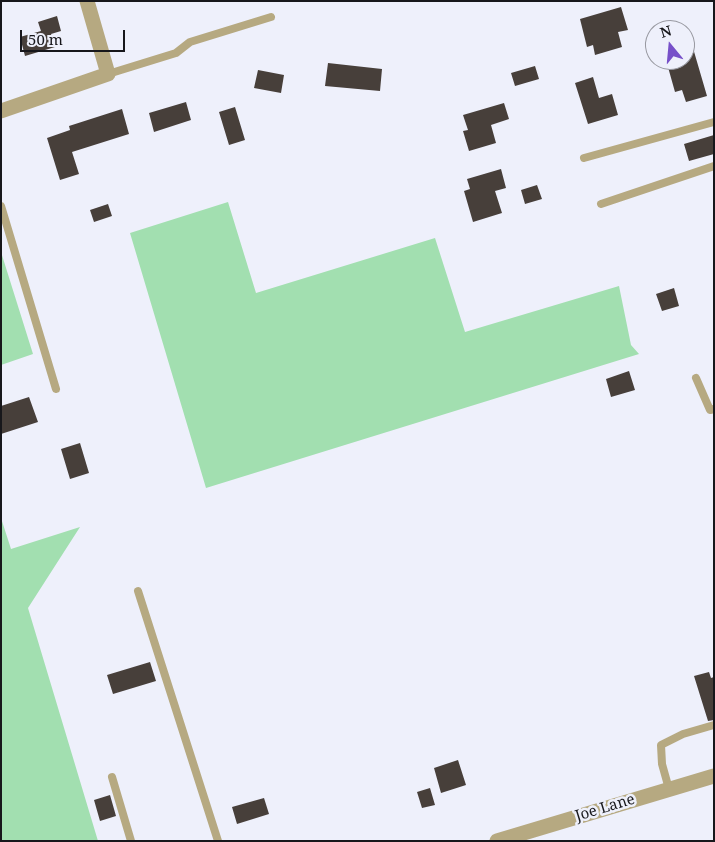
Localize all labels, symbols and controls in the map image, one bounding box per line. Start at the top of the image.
scale bar [22,20,128,52]
north arrow [645,20,695,70]
text: N [658,20,674,42]
text: 50 m [28,29,63,49]
street label: Joe Lane [573,790,637,826]

